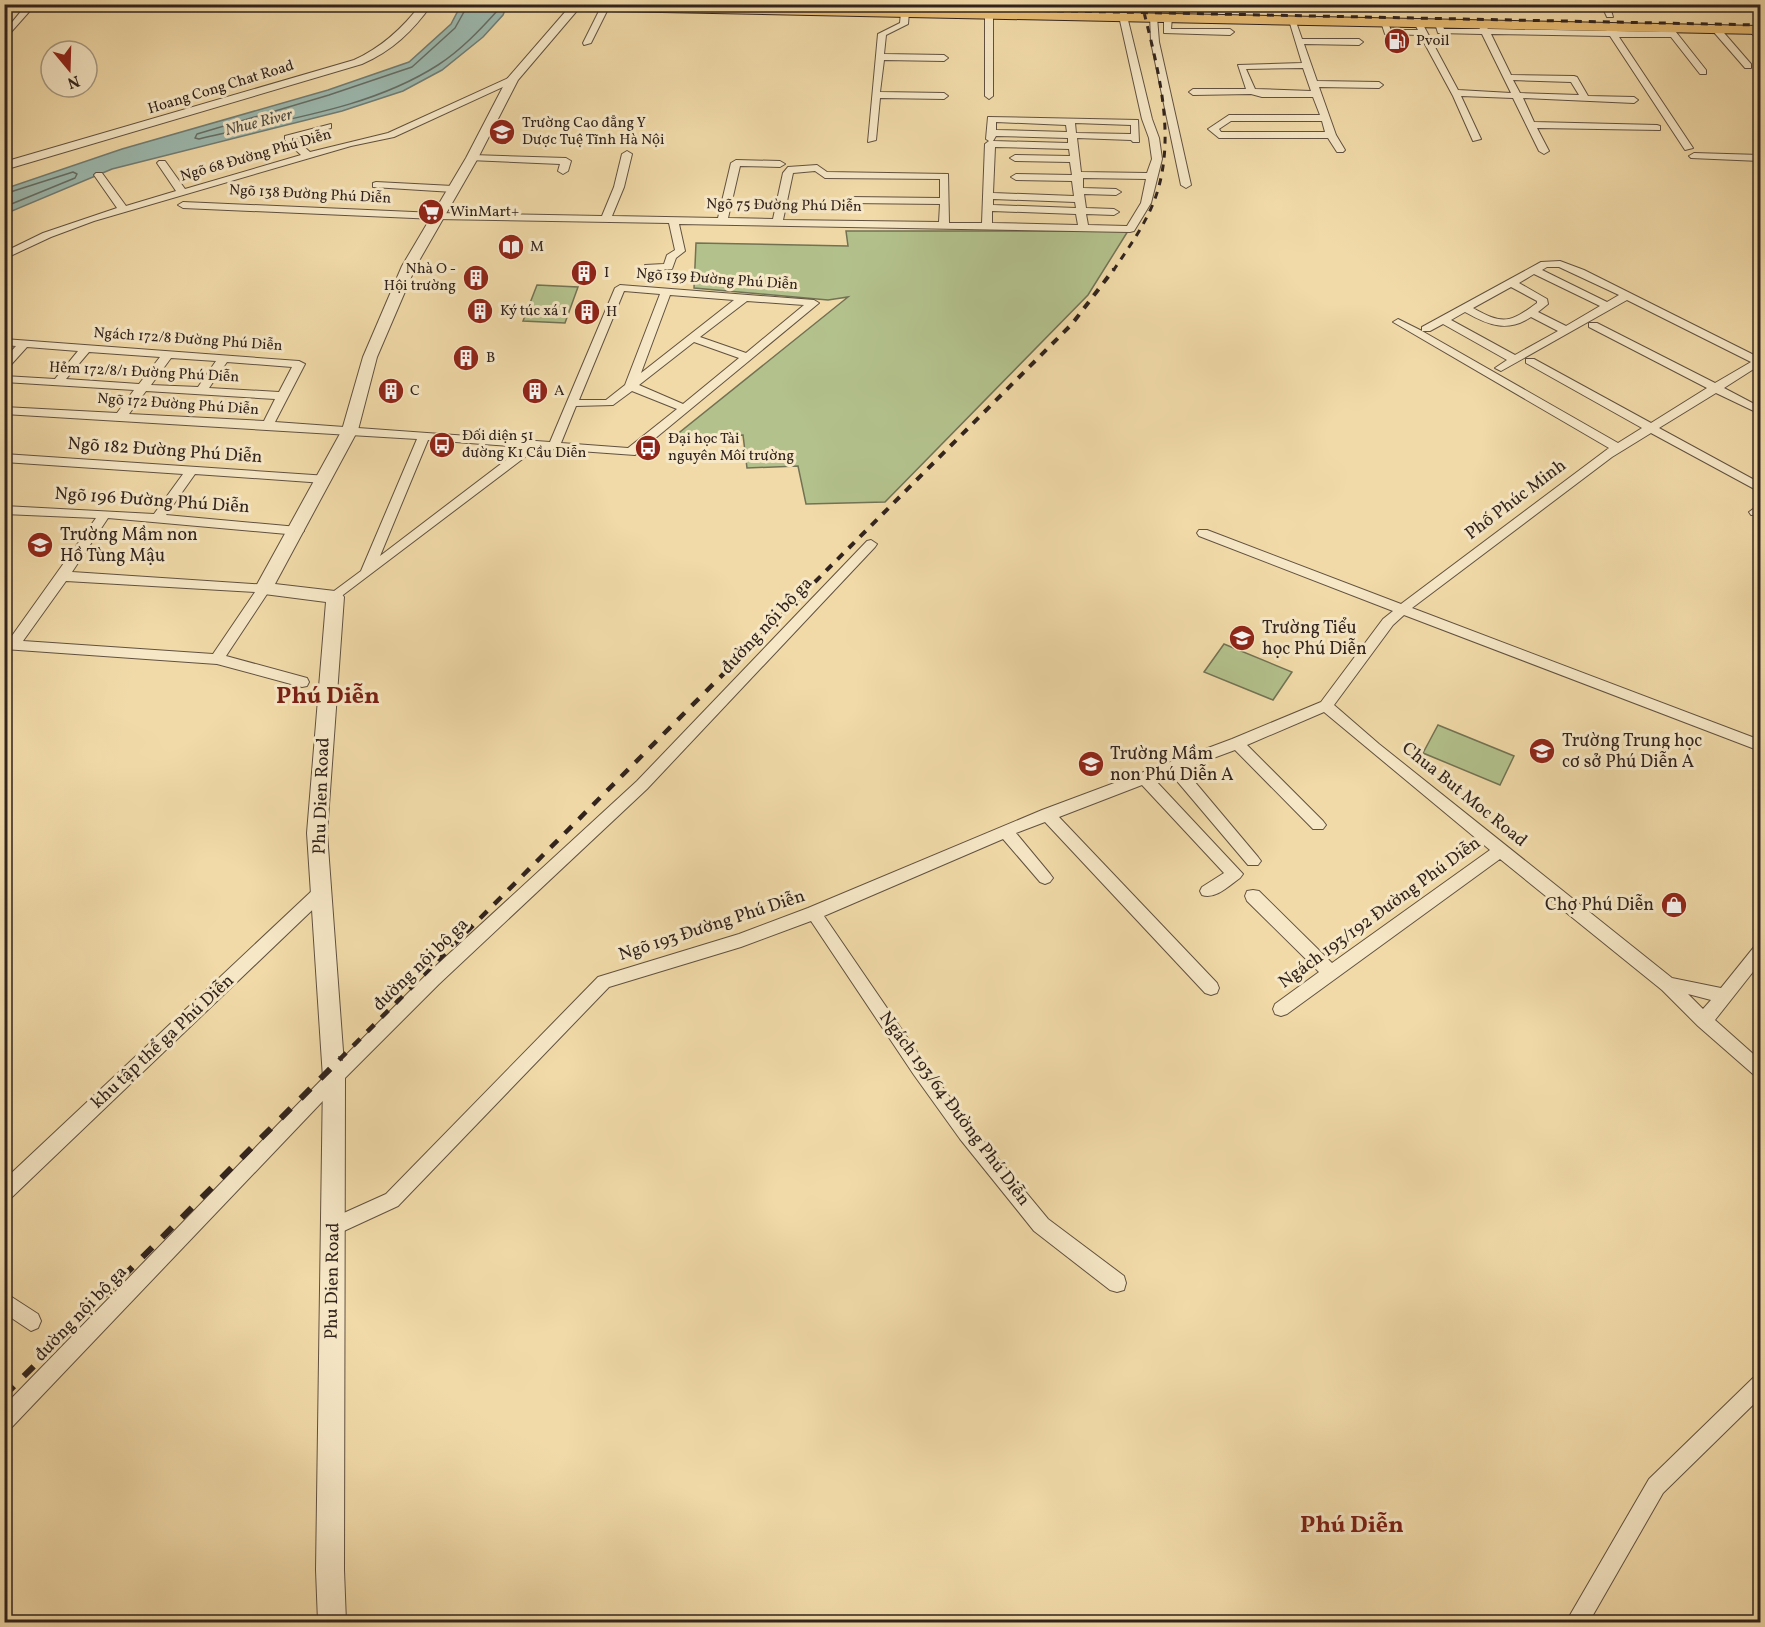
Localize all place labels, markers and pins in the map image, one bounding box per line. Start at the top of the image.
fuel station icon: Pvoil [1382,26,1412,56]
place label: Pvoil [1416,31,1449,52]
place label: Trường Cao đẳng Y Dược Tuệ Tĩnh Hà Nội [522,113,665,151]
school or university icon: Trường Cao đẳng Y Dược Tuệ Tĩnh Hà Nội [487,117,517,147]
supermarket icon: WinMart+ [416,197,446,227]
place label: WinMart+ [450,202,519,223]
library icon: M [496,232,526,262]
place label: M [530,237,544,258]
building icon: I [569,258,599,288]
place label: Nhà O - Hội trường [384,259,456,297]
building icon: Nhà O - Hội trường [461,263,491,293]
place label: I [604,263,609,284]
building icon: Ký túc xá 1 [465,296,495,326]
building icon: H [572,297,602,327]
place label: Ký túc xá 1 [500,301,567,322]
place label: H [606,302,617,323]
building icon: B [451,343,481,373]
place label: B [486,348,495,369]
building icon: C [376,376,406,406]
building icon: A [520,376,550,406]
place label: C [410,381,420,402]
place label: A [554,381,565,402]
place label: Đối diện 51 đường K1 Cầu Diễn [462,426,587,464]
place label: Đại học Tài nguyên Môi trường [668,429,795,467]
bus stop icon: Đối diện 51 đường K1 Cầu Diễn [427,430,457,460]
bus stop icon: Đại học Tài nguyên Môi trường [633,433,663,463]
place label: Trường Mầm non Hồ Tùng Mậu [60,523,198,569]
school or university icon: Trường Mầm non Hồ Tùng Mậu [25,530,55,560]
place label: Trường Tiểu học Phú Diễn [1262,616,1367,662]
school or university icon: Trường Tiểu học Phú Diễn [1227,623,1257,653]
place label: Trường Trung học cơ sở Phú Diễn A [1562,729,1702,775]
school or university icon: Trường Trung học cơ sở Phú Diễn A [1527,736,1557,766]
place label: Trường Mầm non Phú Diễn A [1110,742,1234,788]
school or university icon: Trường Mầm non Phú Diễn A [1076,749,1106,779]
shop icon: Chợ Phú Diễn [1659,890,1689,920]
place label: Chợ Phú Diễn [1545,893,1654,918]

